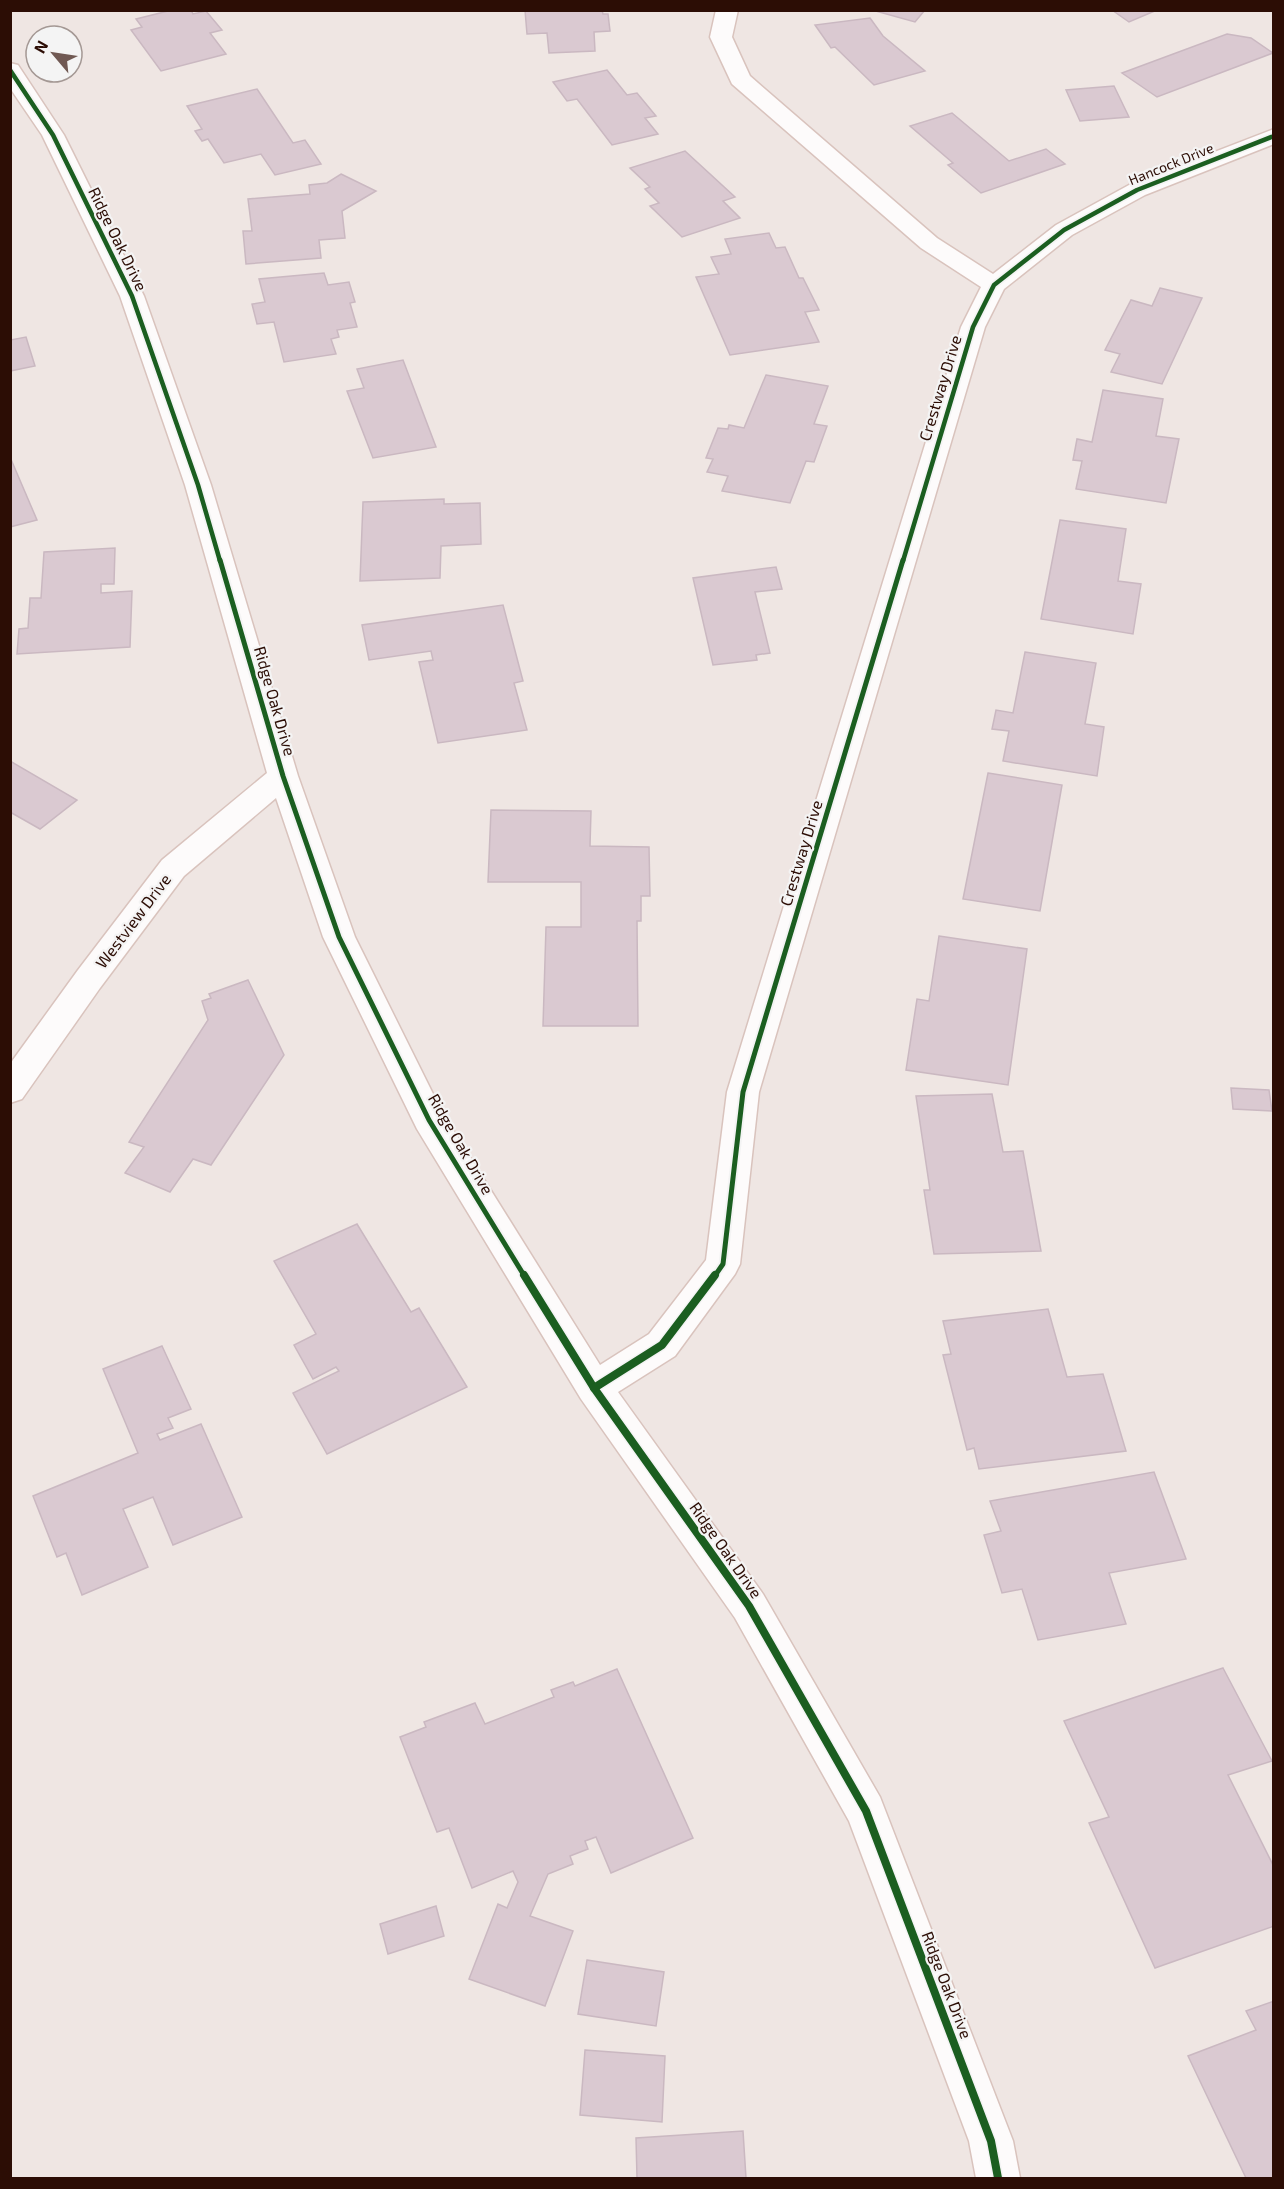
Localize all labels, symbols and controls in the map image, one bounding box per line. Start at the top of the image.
north arrow [24,24,84,84]
text: N [29,37,52,56]
street label: Hancock Drive [1126,139,1216,188]
street label: Ridge Oak Drive [85,184,152,294]
street label: Crestway Drive [914,333,965,443]
street label: Ridge Oak Drive [251,644,300,758]
street label: Crestway Drive [775,798,826,908]
street label: Westview Drive [91,870,174,972]
street label: Ridge Oak Drive [425,1090,498,1197]
street label: Ridge Oak Drive [686,1498,767,1601]
street label: Ridge Oak Drive [918,1929,977,2041]

